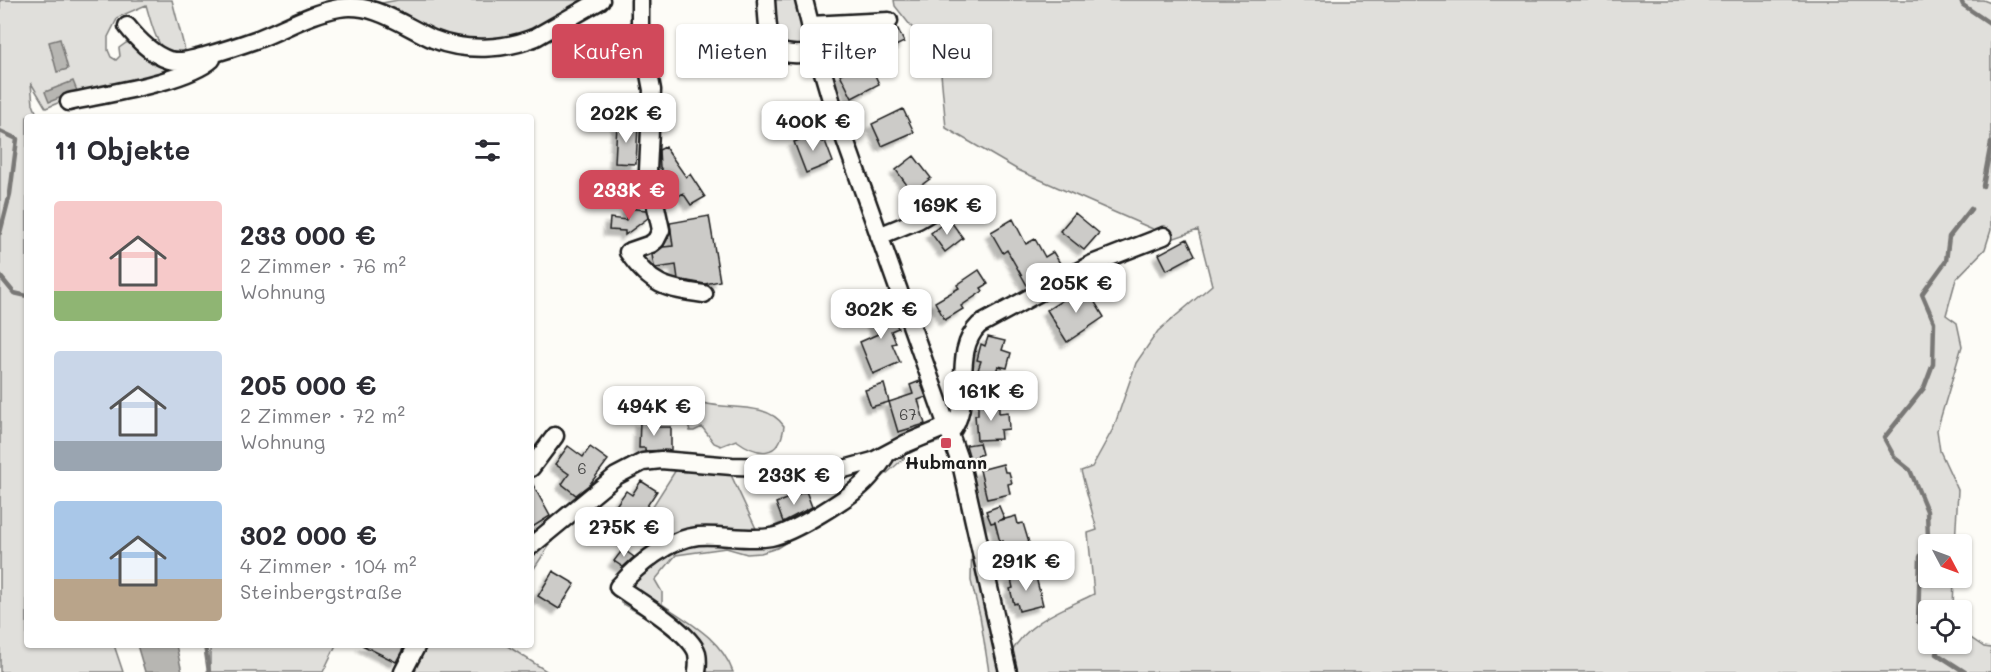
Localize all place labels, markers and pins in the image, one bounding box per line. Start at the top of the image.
pin: 202K € [577,93,675,144]
pin: 400K € [764,101,862,152]
pin: 233K € [580,170,678,221]
pin: 169K € [898,185,996,236]
pin: 205K € [1027,263,1125,314]
pin: 302K € [832,289,930,340]
pin: 161K € [942,371,1040,422]
pin: 494K € [605,386,703,437]
marker: Hubmann [939,436,953,450]
place label: Hubmann [905,450,987,474]
pin: 233K € [745,455,843,506]
pin: 275K € [575,507,673,558]
pin: 291K € [977,541,1075,592]

